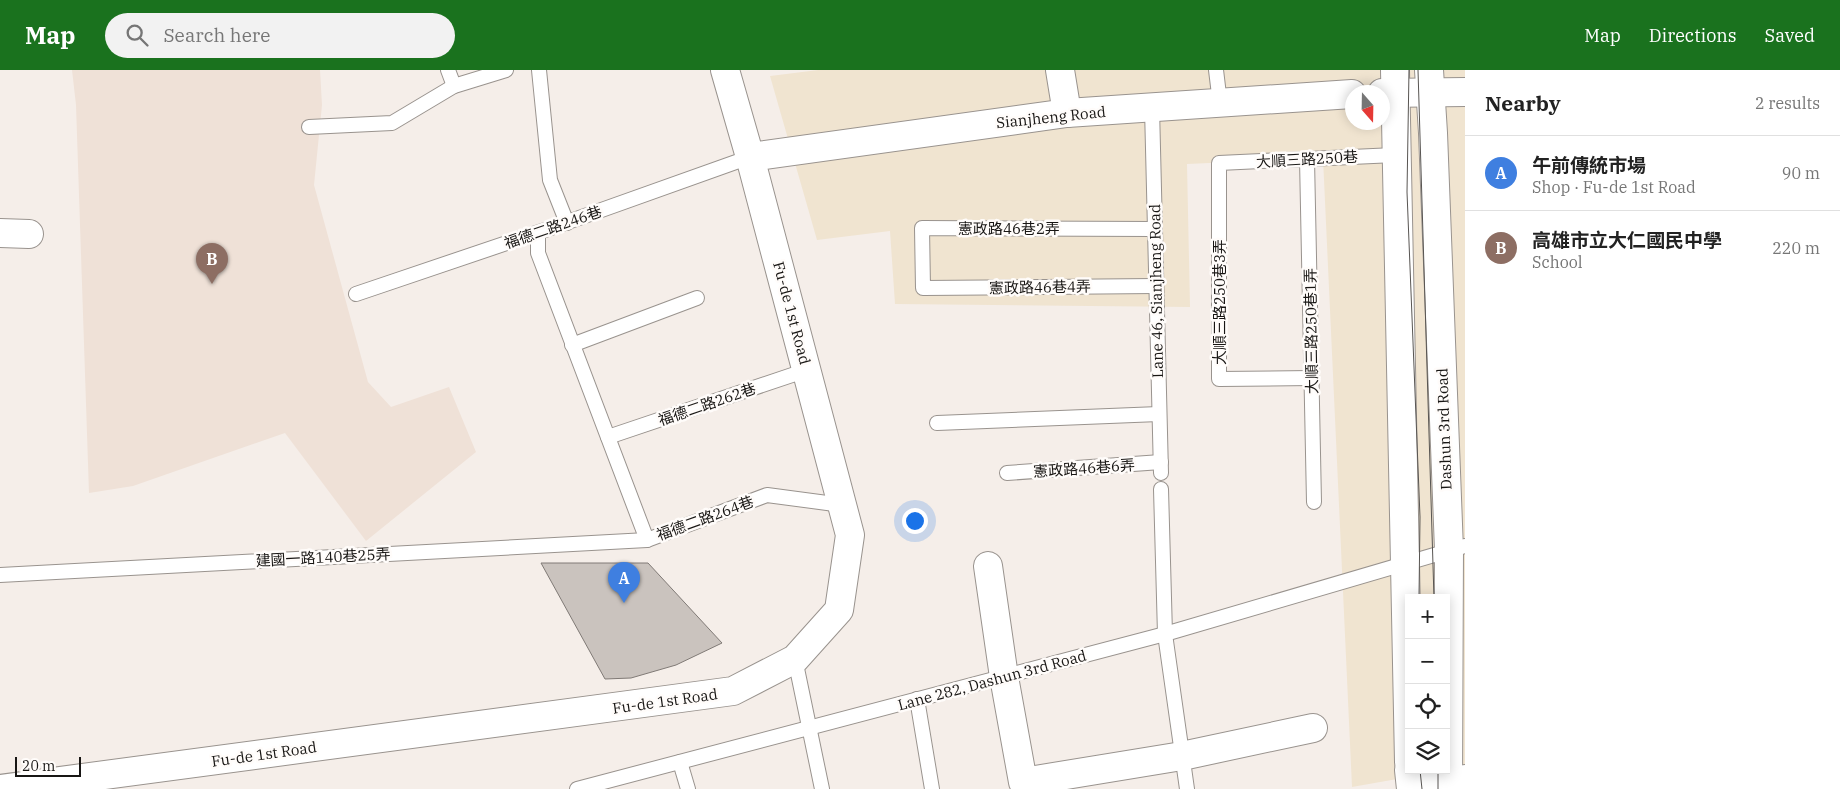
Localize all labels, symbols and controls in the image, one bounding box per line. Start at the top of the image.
search box [105,13,455,58]
text: Map [25,19,75,51]
icon: search [123,21,151,49]
text: Search here [163,23,270,47]
text: Map [1584,24,1621,47]
text: Directions [1649,24,1737,47]
text: Saved [1765,24,1815,47]
north arrow [1345,85,1390,130]
text: Nearby [1485,89,1561,117]
text: 2 results [1755,93,1820,113]
street label: Sianjheng Road [995,102,1107,132]
street label: 大順三路250巷 [1256,147,1358,171]
text: 午前傳統市場 [1532,153,1646,177]
text: A [1495,163,1507,183]
text: 90 m [1782,163,1820,183]
text: Shop · Fu-de 1st Road [1532,177,1696,197]
street label: 福德二路246巷 [502,201,604,253]
street label: Lane 46, Sianjheng Road [1145,204,1167,378]
street label: 憲政路46巷2弄 [958,219,1060,238]
text: 高雄市立大仁國民中學 [1532,228,1722,252]
text: B [1495,238,1507,258]
text: 220 m [1772,238,1820,258]
street label: 大順三路250巷3弄 [1210,239,1229,365]
pin: B [196,243,228,284]
text: School [1532,252,1583,272]
street label: Fu-de 1st Road [769,259,815,367]
street label: 大順三路250巷1弄 [1300,268,1322,394]
street label: 憲政路46巷4弄 [989,277,1091,297]
street label: Dashun 3rd Road [1432,368,1456,490]
street label: 福德二路262巷 [656,378,758,430]
street label: 憲政路46巷6弄 [1032,455,1136,481]
street label: 福德二路264巷 [654,492,756,544]
your location [902,508,928,534]
street label: 建國一路140巷25弄 [255,544,391,570]
pin: A [608,562,640,603]
map controls [1405,594,1450,774]
button: + [1405,594,1450,639]
button: − [1405,639,1450,684]
street label: Lane 282, Dashun 3rd Road [896,646,1088,714]
street label: Fu-de 1st Road [611,684,719,718]
button: locate [1405,684,1450,729]
button: layers [1405,729,1450,774]
street label: Fu-de 1st Road [210,737,318,771]
scale bar [15,754,81,777]
text: 20 m [22,757,55,775]

